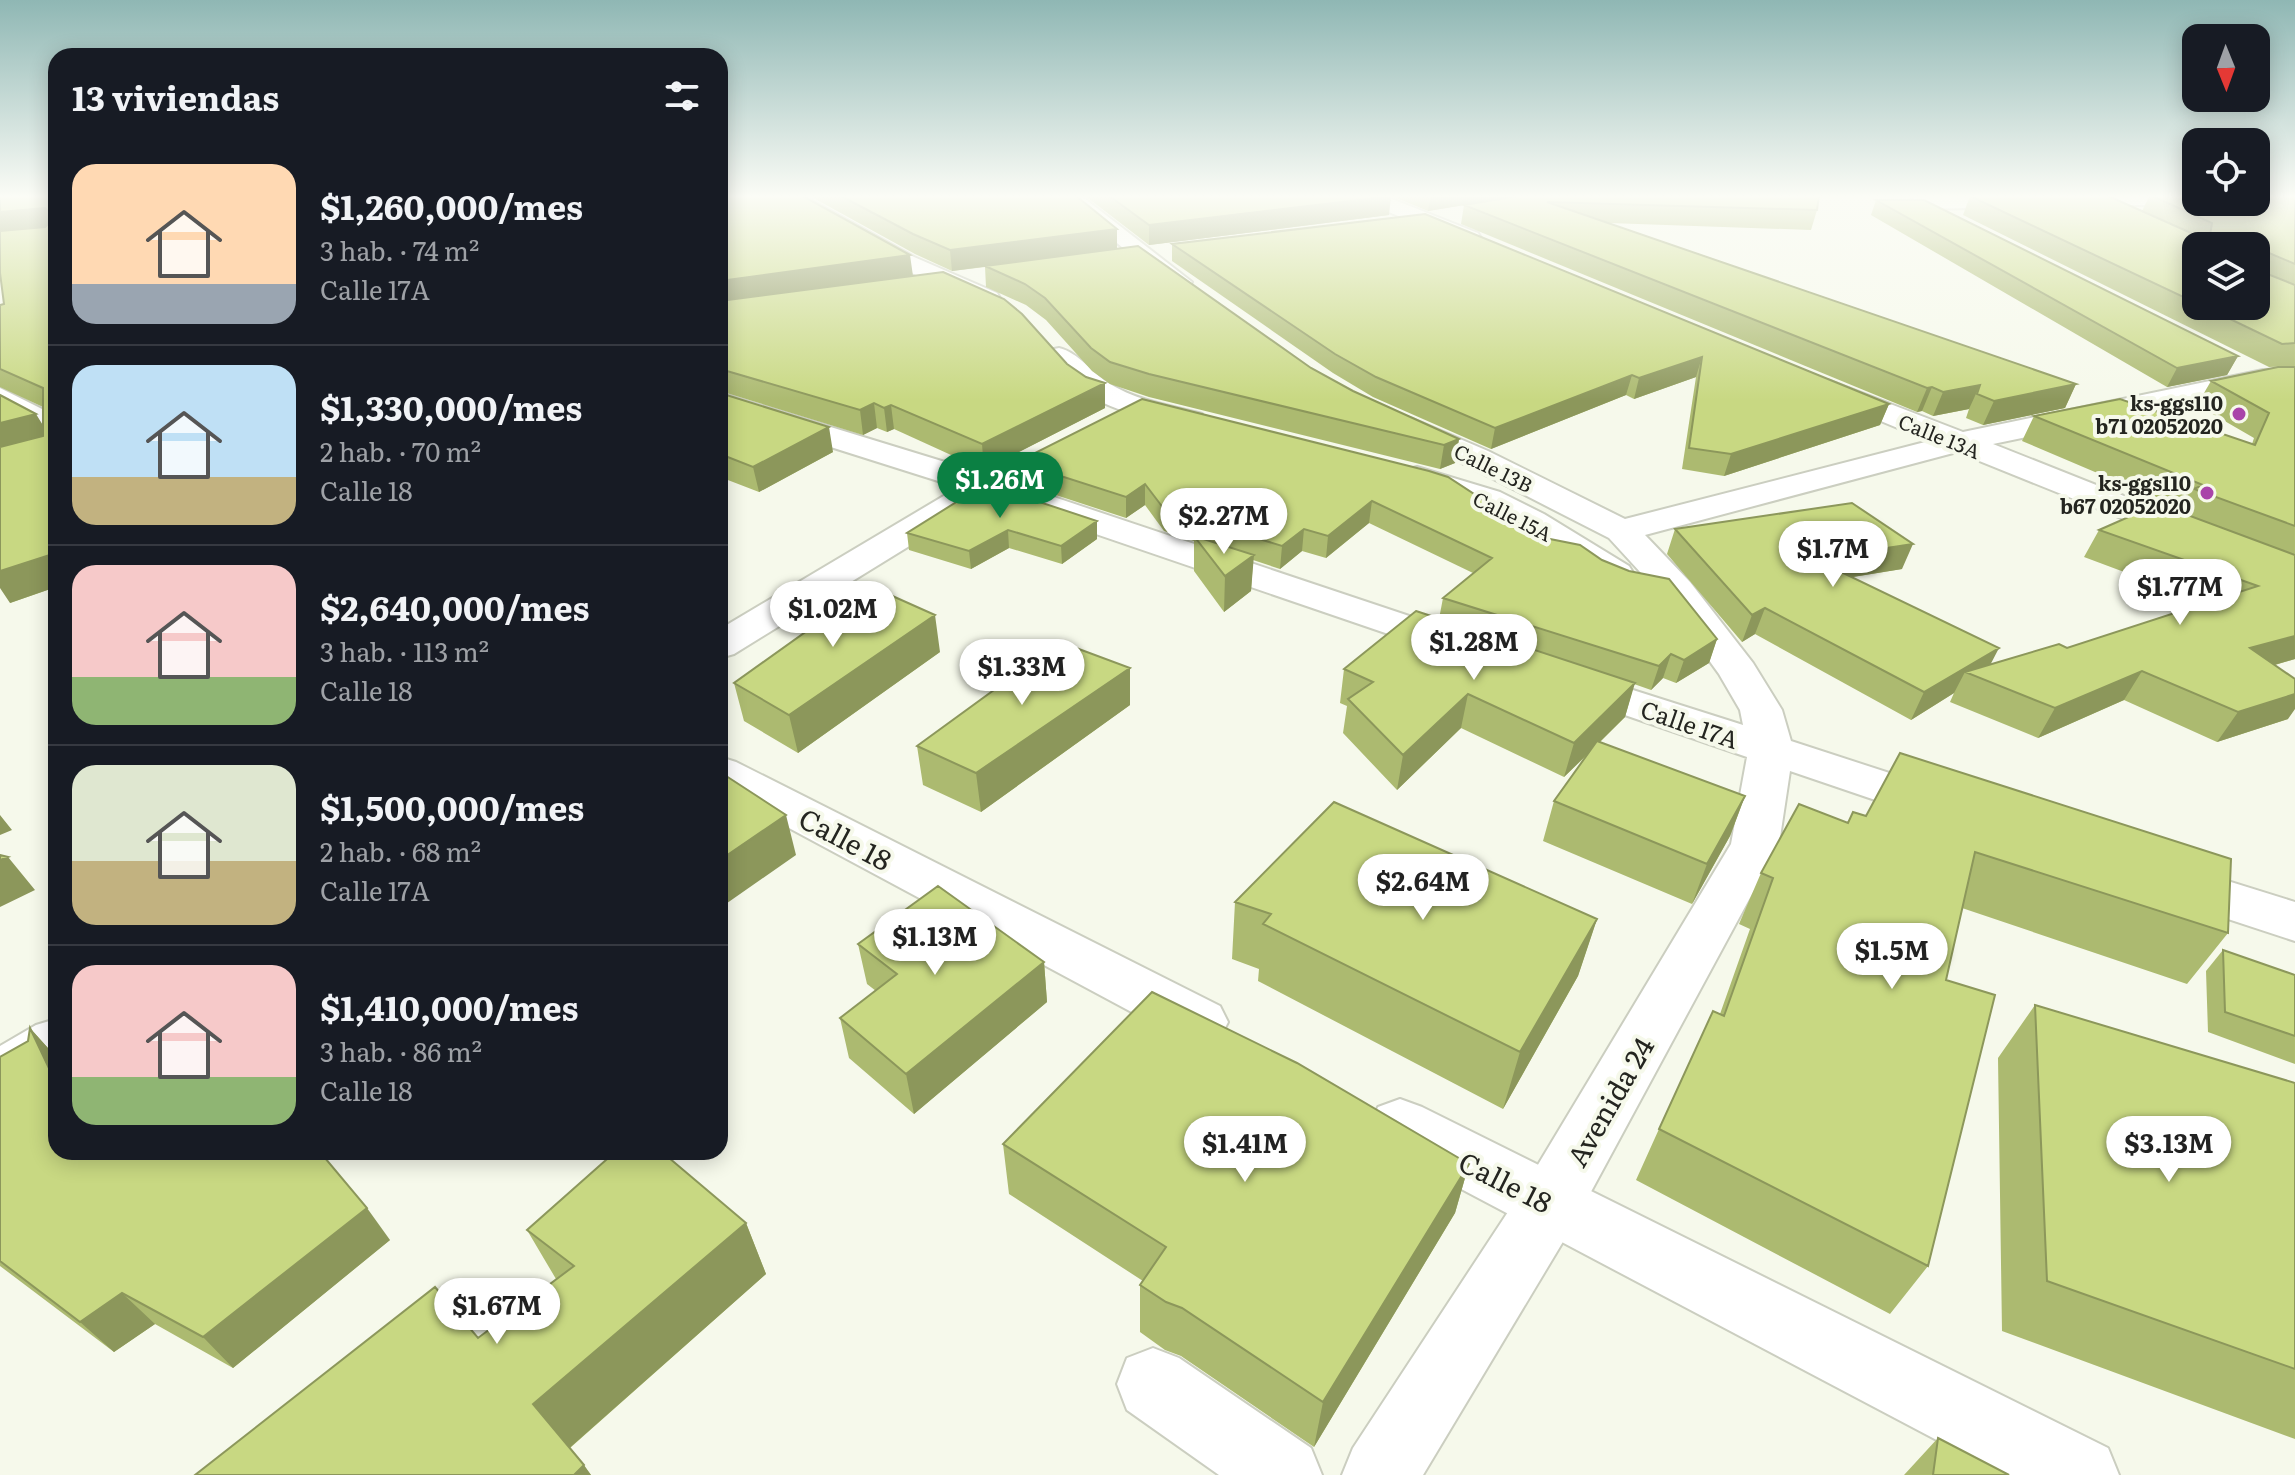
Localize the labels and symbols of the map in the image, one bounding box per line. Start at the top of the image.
north arrow [2182,24,2270,112]
place label: ks-ggs110 b71 02052020 [2095,387,2223,440]
street label: Calle 13A [1895,405,1986,465]
marker: ks-ggs110 b71 02052020 [2230,405,2248,423]
street label: Calle 13B [1450,435,1538,499]
pin: $1.26M [935,452,1065,520]
place label: ks-ggs110 b67 02052020 [2060,467,2191,520]
street label: Calle 15A [1468,482,1558,548]
marker: ks-ggs110 b67 02052020 [2198,484,2216,502]
pin: $2.27M [1159,488,1289,556]
pin: $1.7M [1777,521,1889,589]
pin: $1.77M [2115,559,2245,627]
pin: $1.02M [768,581,898,649]
pin: $1.28M [1409,614,1539,682]
pin: $1.33M [957,639,1087,707]
street label: Calle 17A [1636,690,1744,756]
street label: Calle 18 [792,796,900,880]
pin: $2.64M [1358,854,1488,922]
pin: $1.13M [870,909,1000,977]
pin: $1.5M [1836,923,1948,991]
street label: Avenida 24 [1555,1028,1663,1174]
pin: $1.41M [1180,1116,1310,1184]
pin: $3.13M [2104,1116,2234,1184]
street label: Calle 18 [1452,1140,1560,1222]
pin: $1.67M [432,1278,562,1346]

